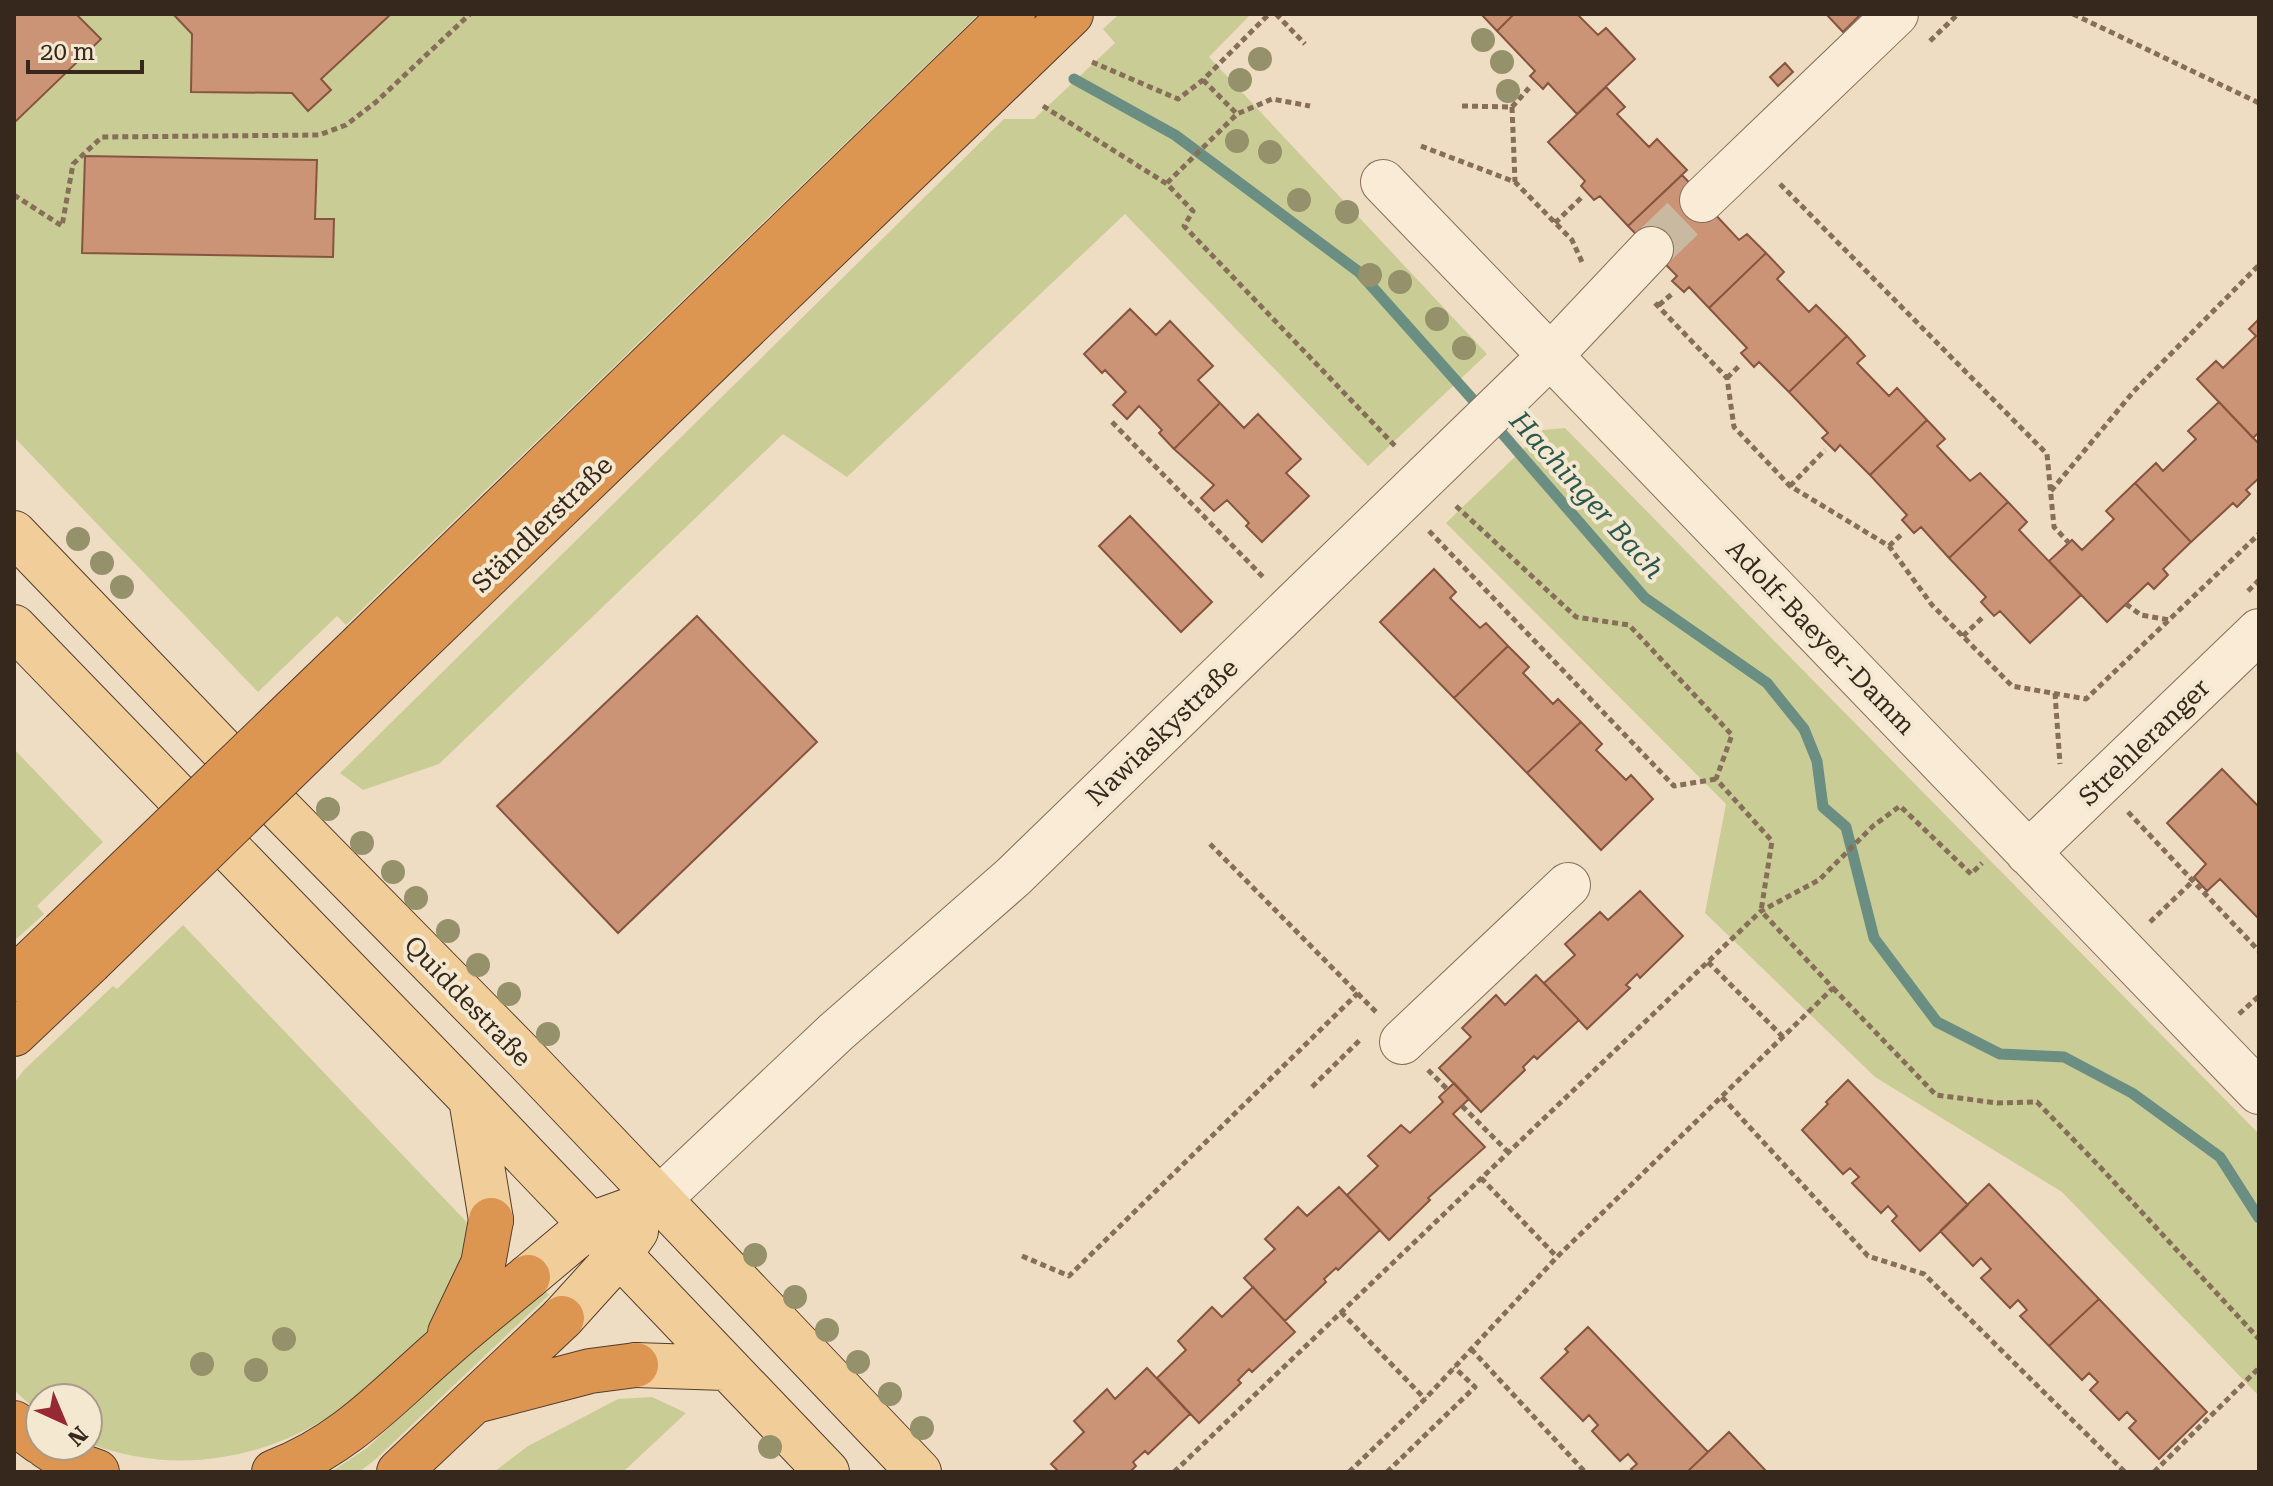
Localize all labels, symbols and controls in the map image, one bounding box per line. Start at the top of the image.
scale bar [28,24,142,74]
text: 20 m [40,38,95,66]
water label: Hachinger Bach [1502,404,1671,586]
street label: Ständlerstraße [466,450,618,598]
street label: Adolf-Baeyer-Damm [1720,534,1922,741]
street label: Nawiaskystraße [1080,652,1244,812]
street label: Strehleranger [2073,672,2216,812]
street label: Quiddestraße [398,929,538,1073]
north arrow [24,1382,104,1462]
text: N [63,1421,92,1451]

